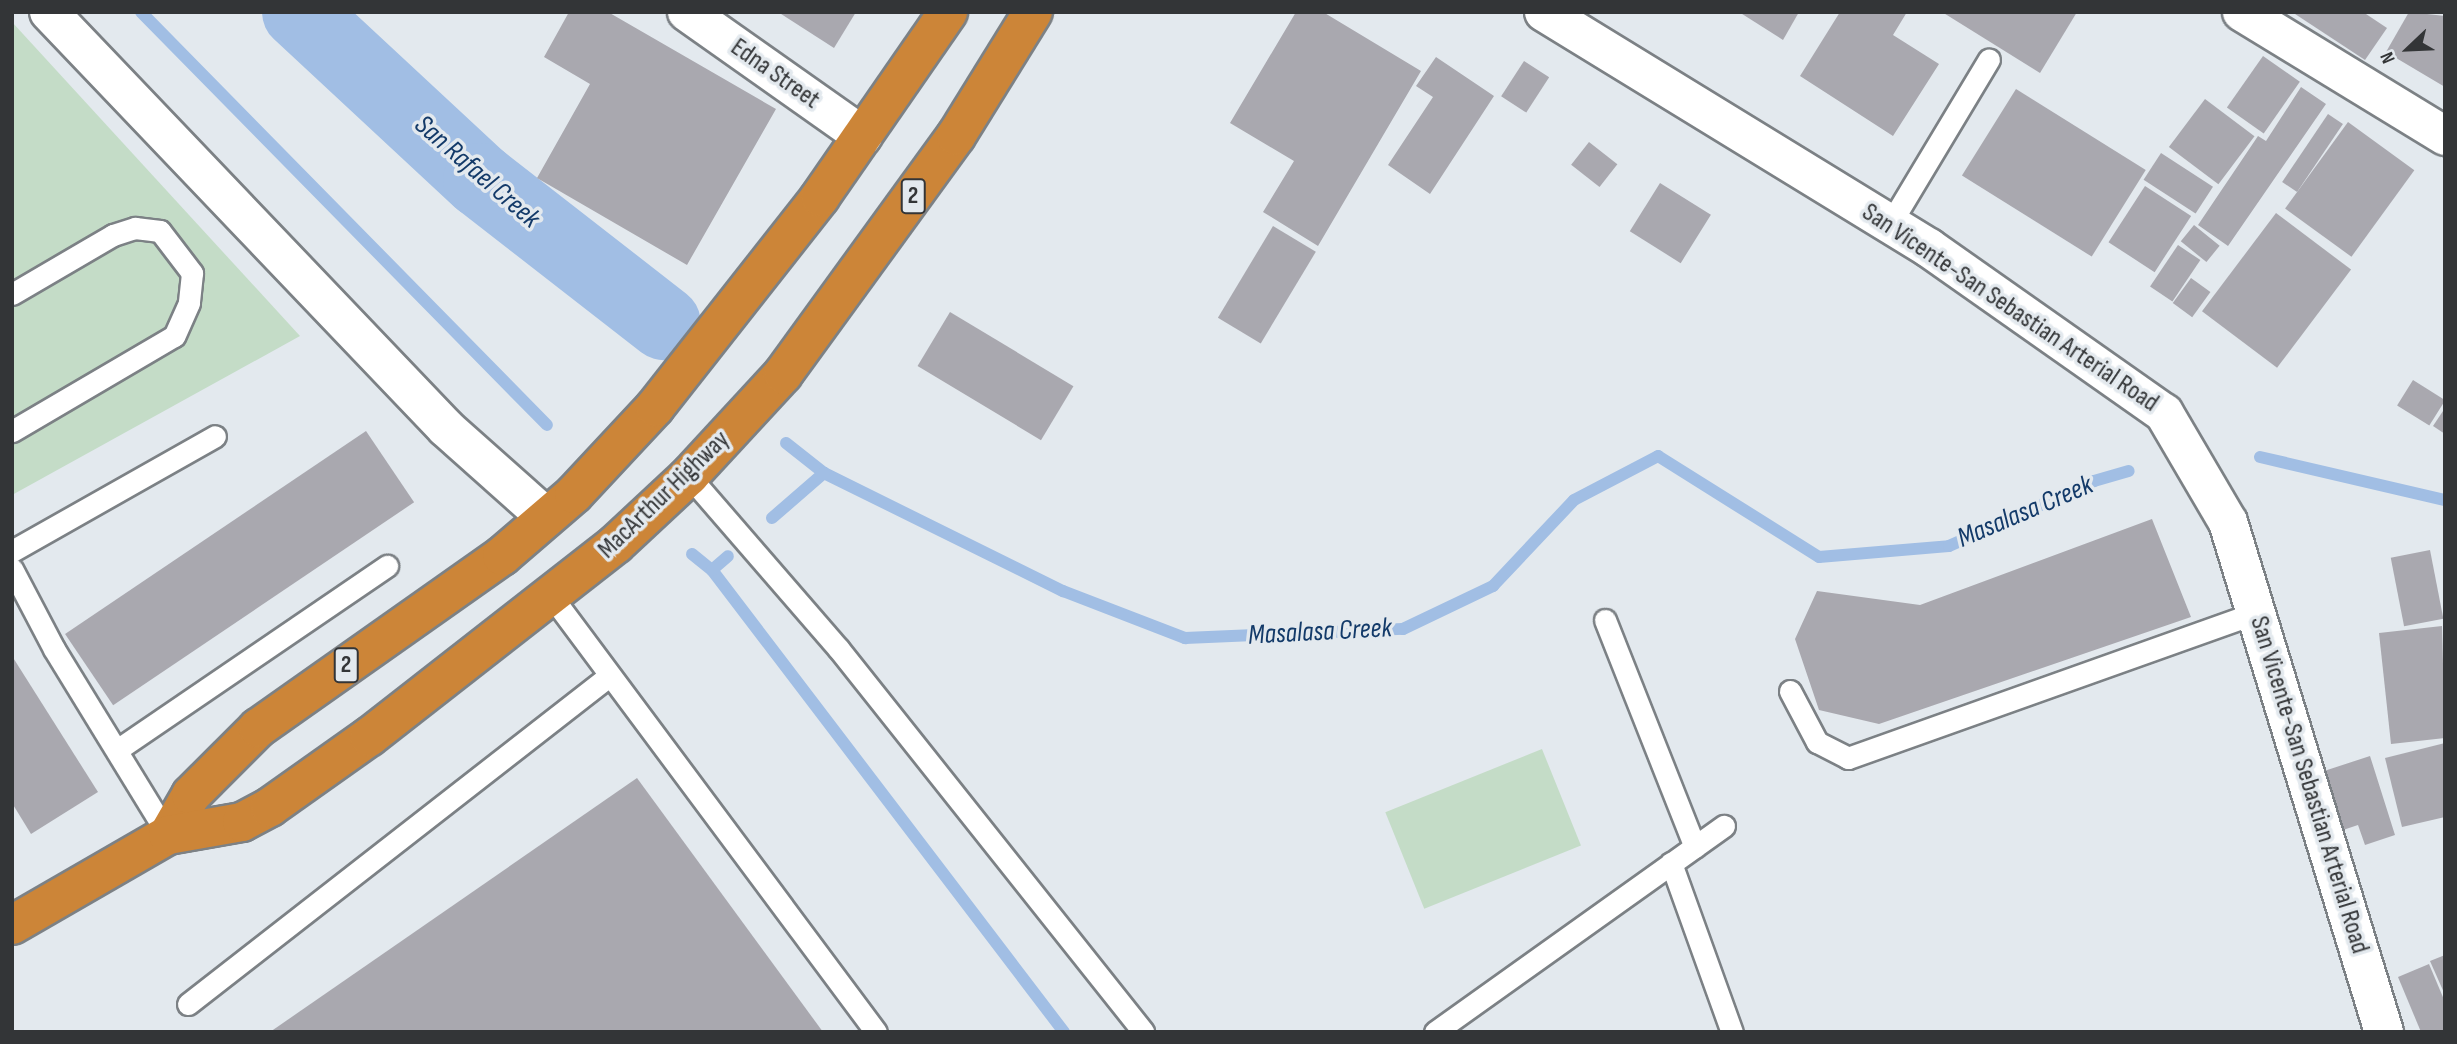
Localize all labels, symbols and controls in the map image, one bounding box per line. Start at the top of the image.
north arrow [2373,14,2443,84]
street label: Edna Street [724,32,826,116]
text: N [2376,48,2401,67]
water label: San Rafael Creek [407,108,547,236]
road number: 2 [899,176,927,216]
street label: San Vicente-San Sebastian Arterial Road [1856,197,2164,419]
street label: MacArthur Highway [592,425,736,565]
water label: Masalasa Creek [1952,468,2098,556]
water label: Masalasa Creek [1247,611,1393,653]
street label: San Vicente-San Sebastian Arterial Road [2243,613,2375,957]
road number: 2 [332,644,360,686]

